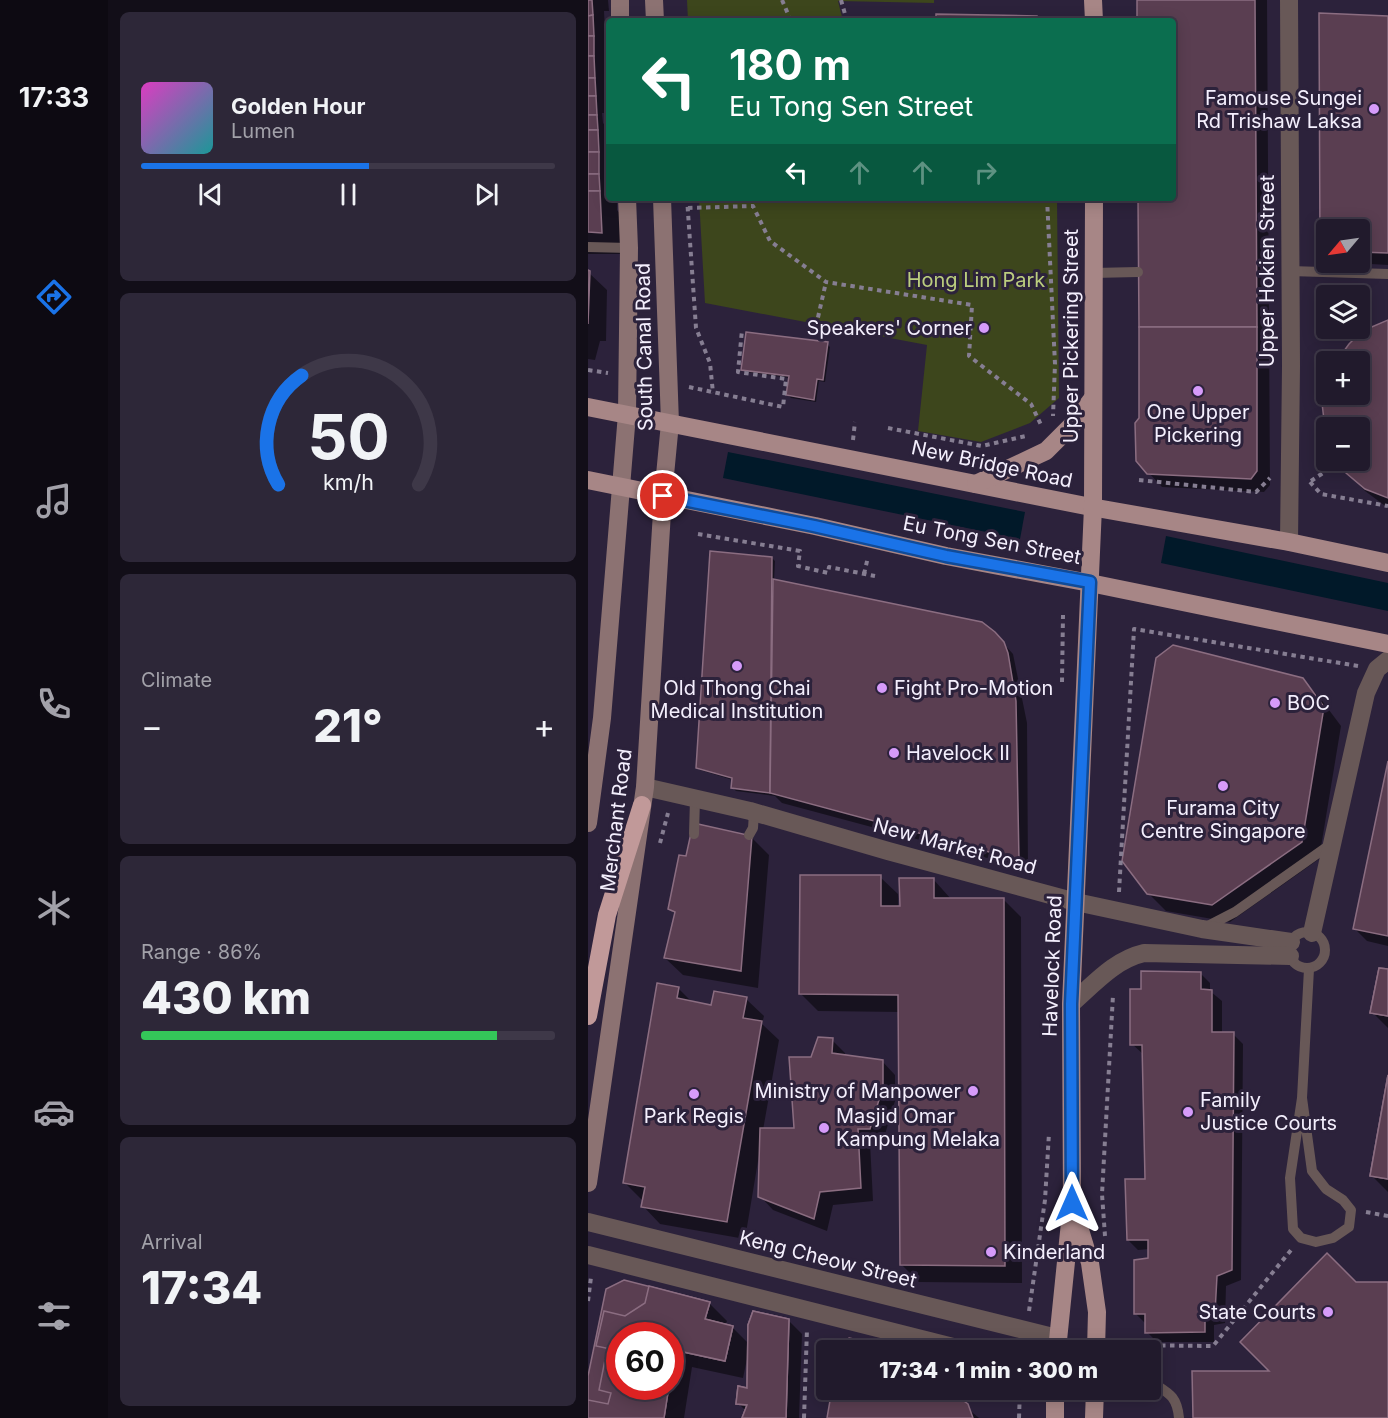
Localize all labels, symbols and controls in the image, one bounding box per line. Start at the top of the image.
text: 180 m [729,39,851,90]
icon: left [630,42,708,120]
text: 17:33 [19,81,89,114]
place label: Famouse Sungei Rd Trishaw Laksa [1196,86,1362,133]
text: Eu Tong Sen Street [729,90,973,123]
text: Golden Hour [231,93,365,119]
marker: Famouse Sungei Rd Trishaw Laksa [1367,102,1381,116]
text: Lumen [231,119,295,143]
icon: left [780,156,813,189]
icon: ahead [843,156,876,189]
icon: ahead [906,156,939,189]
icon: right [969,156,1002,189]
street label: Upper Hokien Street [1255,174,1279,367]
icon: previous [194,178,227,211]
icon: pause [332,178,365,211]
icon: next [470,178,503,211]
north arrow [1316,219,1370,273]
map controls [1316,219,1370,471]
street label: Upper Pickering Street [1059,228,1083,443]
street label: South Canal Road [631,263,657,431]
park label: Hong Lim Park [907,268,1045,292]
icon: directions [33,276,75,318]
button: layers [1316,285,1370,339]
place label: Speakers' Corner [806,316,972,340]
marker: Speakers' Corner [977,321,991,335]
button: + [1316,351,1370,405]
marker: One Upper Pickering [1191,384,1205,398]
text: 50 [307,399,389,474]
place label: One Upper Pickering [1147,400,1250,447]
button: − [1316,417,1370,471]
street label: New Bridge Road [909,435,1075,493]
text: km/h [323,469,373,495]
pin [637,470,688,521]
icon: arrive [646,479,679,512]
icon: music [33,480,75,522]
street label: Eu Tong Sen Street [901,511,1084,569]
marker: Old Thong Chai Medical Institution [730,659,744,673]
text: Climate [141,668,212,692]
place label: Old Thong Chai Medical Institution [651,676,823,723]
place label: Fight Pro-Motion [894,676,1053,700]
marker: Fight Pro-Motion [875,681,889,695]
icon: phone [33,683,75,725]
place label: BOC [1287,691,1330,715]
marker: BOC [1268,696,1282,710]
text: 21° [313,698,383,753]
text: − [141,706,163,746]
text: + [533,706,555,746]
place label: Havelock II [906,741,1010,765]
marker: Havelock II [887,746,901,760]
street label: Merchant Road [595,747,637,893]
marker: Furama City Centre Singapore [1216,779,1230,793]
place label: Furama City Centre Singapore [1140,796,1306,843]
street label: New Market Road [871,813,1039,879]
icon: climate [33,887,75,929]
street label: Havelock Road [1038,895,1066,1037]
text: Range · 86% [141,940,262,964]
text: 430 km [141,970,311,1025]
place label: Ministry of Manpower [754,1079,961,1103]
marker: Ministry of Manpower [966,1084,980,1098]
marker: Park Regis [687,1087,701,1101]
place label: Family Justice Courts [1200,1088,1337,1135]
icon: car [33,1091,75,1133]
place label: Park Regis [644,1104,744,1128]
place label: Masjid Omar Kampung Melaka [836,1104,1000,1151]
marker: Family Justice Courts [1181,1105,1195,1119]
marker: Masjid Omar Kampung Melaka [817,1121,831,1135]
position arrow [1040,1171,1104,1235]
street label: Keng Cheow Street [737,1225,920,1293]
text: Arrival [141,1230,203,1254]
place label: Kinderland [1003,1240,1105,1264]
marker: Kinderland [984,1245,998,1259]
text: 17:34 [141,1260,262,1315]
icon: filters [33,1295,75,1337]
place label: State Courts [1198,1300,1316,1324]
marker: State Courts [1321,1305,1335,1319]
speed limit sign: 60 [606,1322,684,1400]
text: 17:34 · 1 min · 300 m [879,1357,1098,1383]

